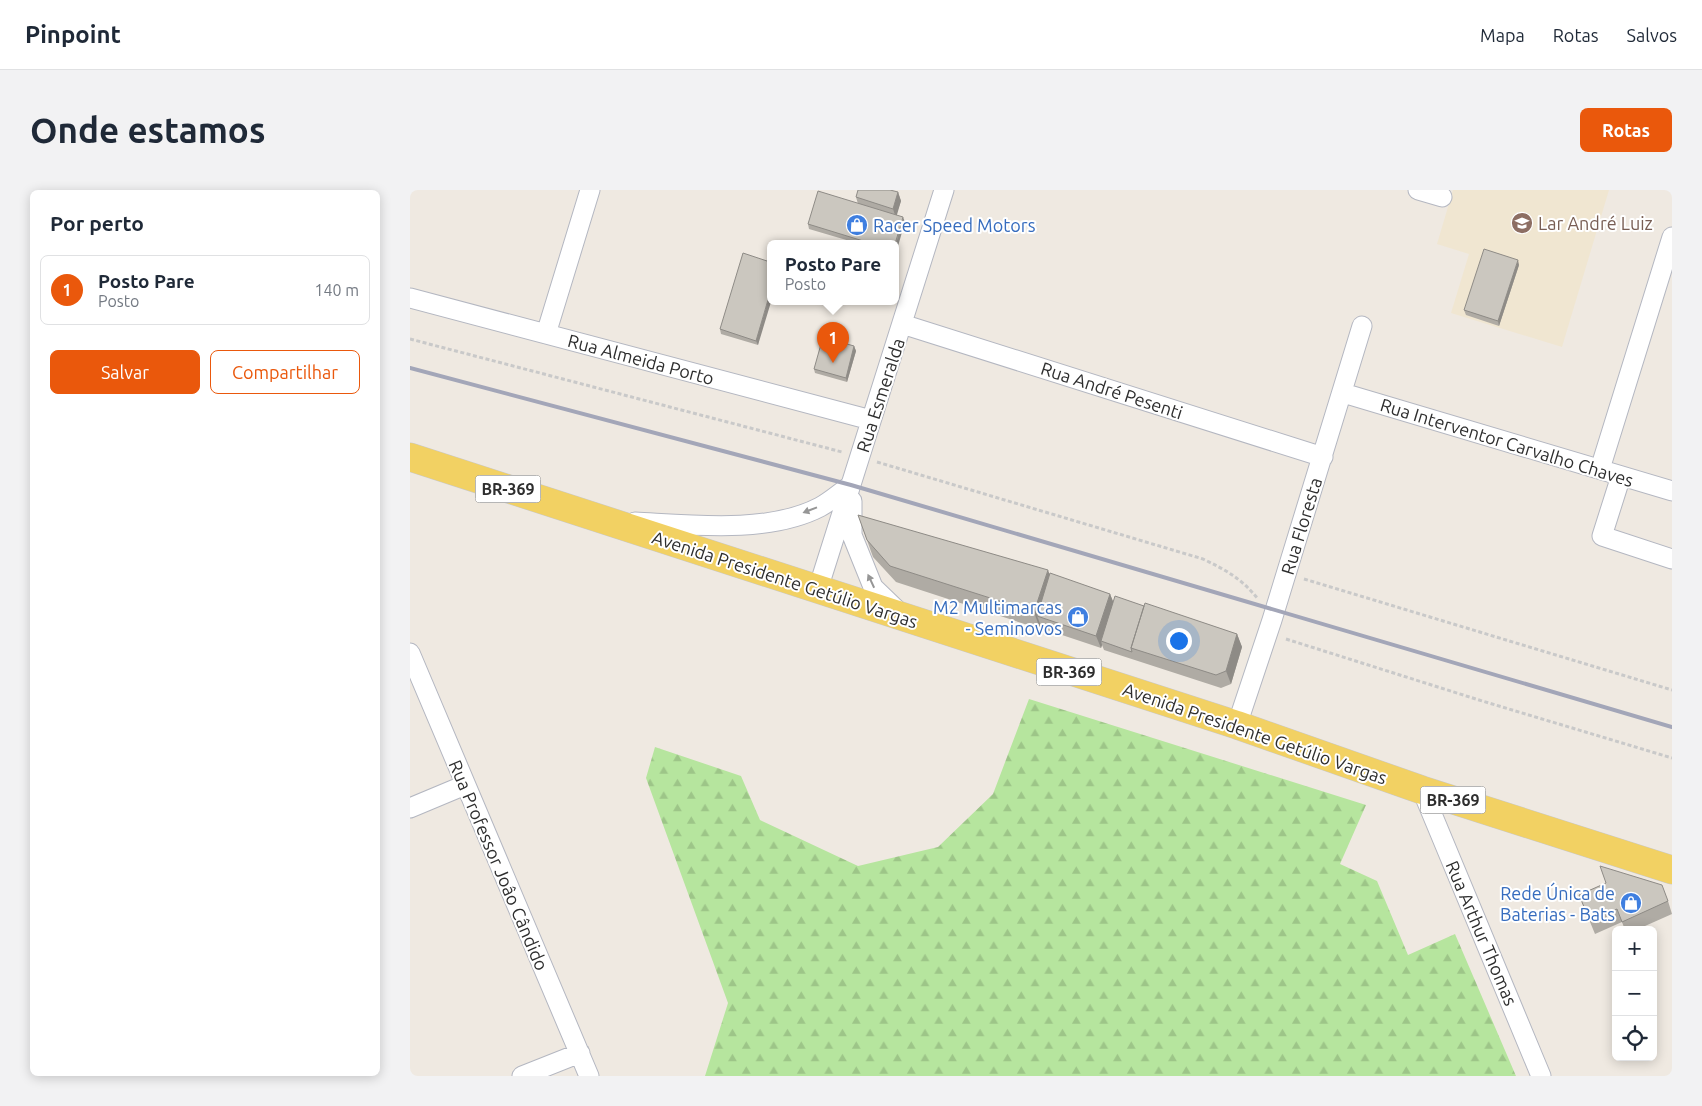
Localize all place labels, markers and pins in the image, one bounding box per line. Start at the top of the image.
school or university icon: Lar André Luiz [1510,211,1534,235]
shop icon: Racer Speed Motors [845,213,869,237]
place label: Lar André Luiz [1538,213,1653,233]
place label: Racer Speed Motors [873,215,1036,235]
pin: 1 [817,322,849,363]
place label: M2 Multimarcas - Seminovos [933,597,1062,638]
shop icon: M2 Multimarcas - Seminovos [1066,605,1090,629]
place label: Rede Única de Baterias - Bats [1500,882,1615,924]
shop icon: Rede Única de Baterias - Bats [1619,891,1643,915]

